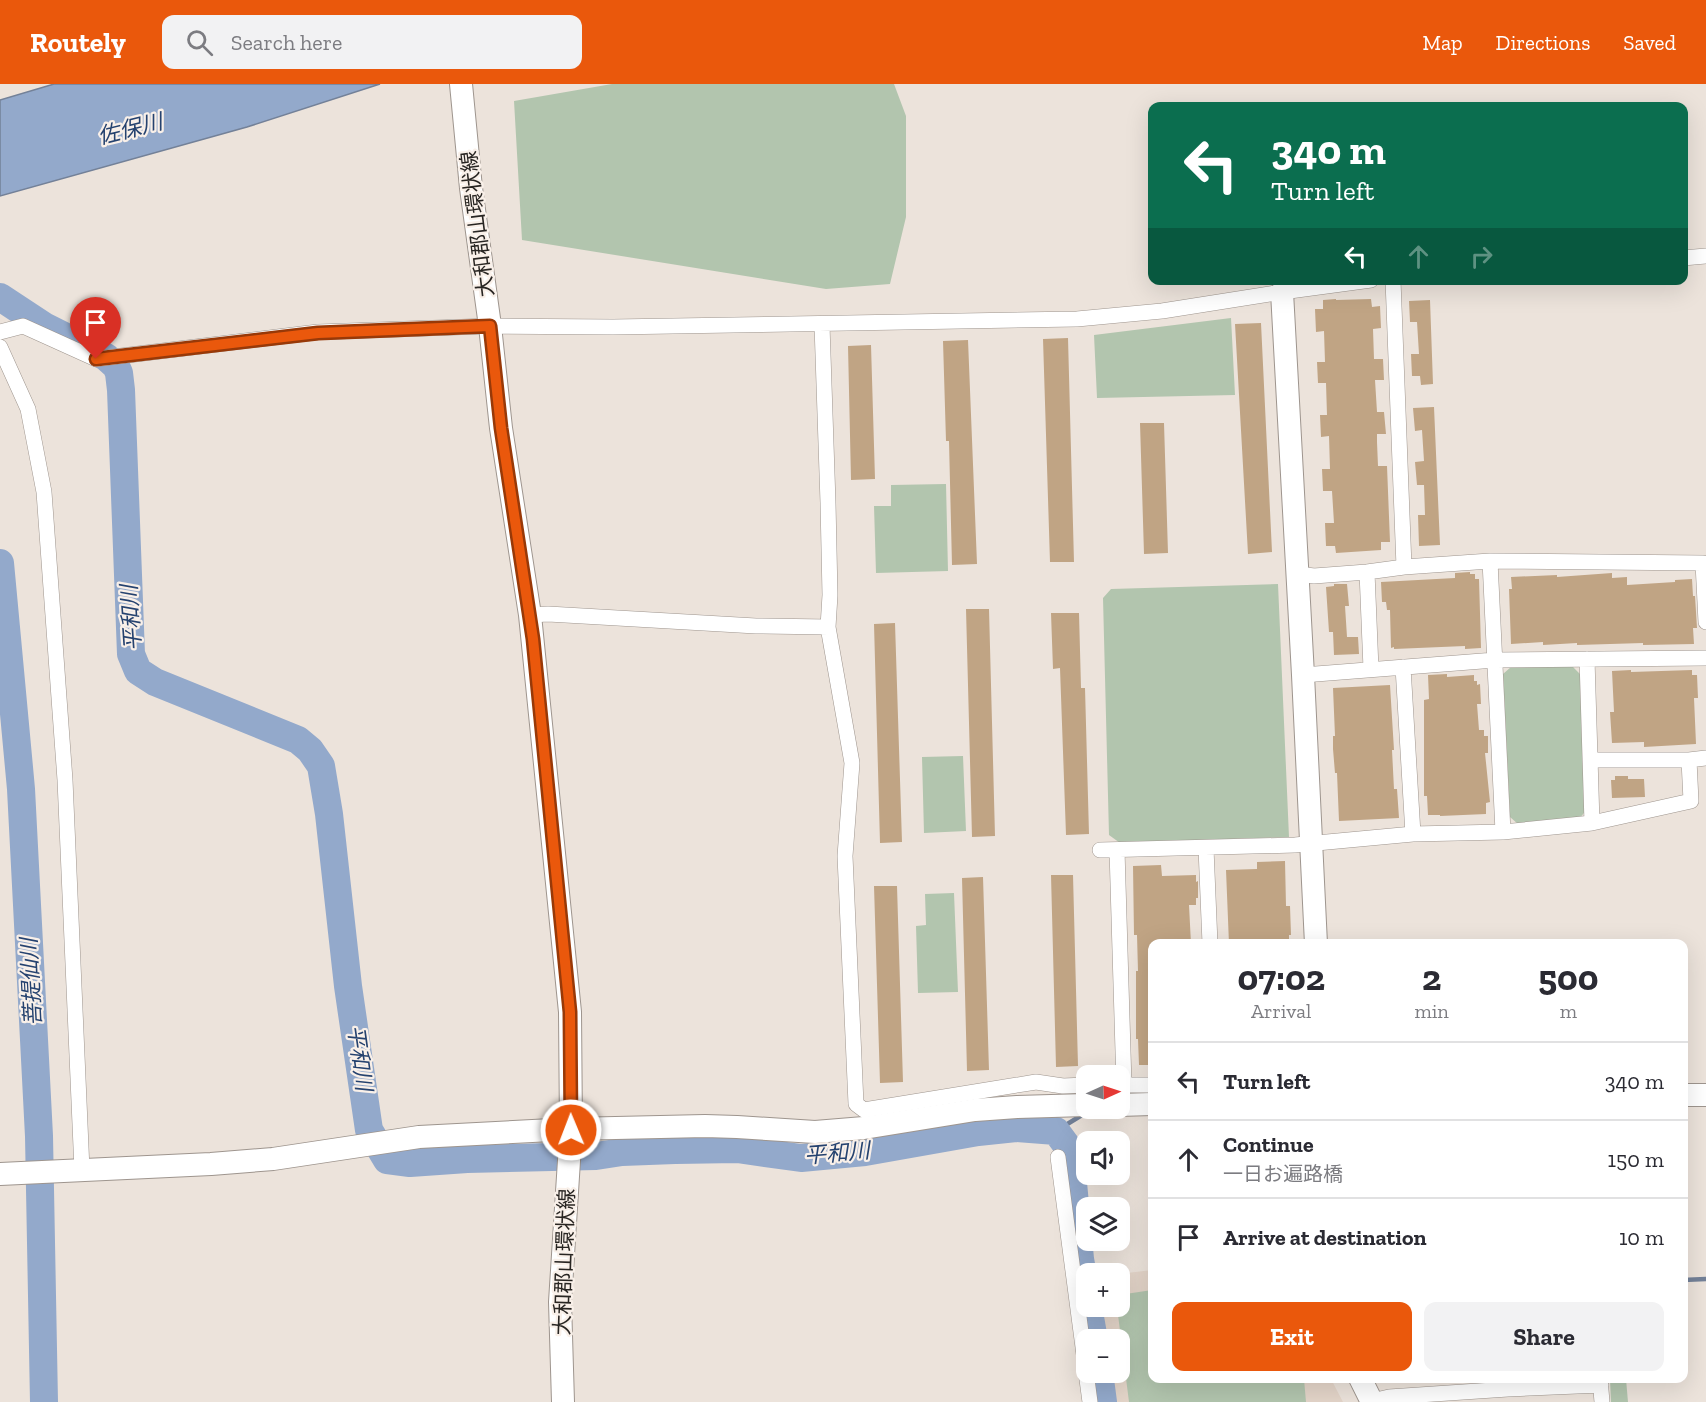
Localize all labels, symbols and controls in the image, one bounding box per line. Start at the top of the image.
search box [162,15,582,69]
text: Routely [30,26,126,59]
icon: search [183,26,216,59]
text: Search here [231,29,342,56]
text: Map [1423,30,1463,55]
text: Directions [1496,30,1590,55]
text: Saved [1623,30,1676,55]
water label: 佐保川 [95,107,167,150]
text: 340 m [1271,124,1386,175]
icon: left [1172,126,1250,204]
street label: 大和郡山環状線 [456,150,498,298]
text: Turn left [1271,175,1374,207]
icon: left [1339,240,1372,273]
icon: ahead [1402,240,1435,273]
icon: right [1465,240,1498,273]
pin [70,297,121,359]
icon: arrive [79,306,112,339]
water label: 平和川 [115,582,147,652]
water label: 菩提仙川 [15,935,47,1027]
text: 07:02 [1237,956,1325,999]
text: 2 [1422,956,1441,999]
text: 500 [1538,956,1599,999]
text: Arrival [1251,999,1311,1023]
text: min [1414,999,1449,1023]
text: m [1560,999,1577,1023]
water label: 平和川 [342,1023,378,1095]
north arrow [1076,1065,1130,1119]
map controls [1076,1065,1130,1383]
icon: left [1172,1065,1205,1098]
text: Turn left [1223,1068,1310,1095]
text: 340 m [1605,1068,1664,1095]
position arrow [539,1098,603,1162]
button: sound [1076,1131,1130,1185]
text: Continue [1223,1131,1314,1158]
water label: 平和川 [803,1137,873,1169]
icon: ahead [1172,1143,1205,1176]
text: 150 m [1608,1146,1664,1173]
text: 一日お遍路橋 [1223,1162,1343,1186]
street label: 大和郡山環状線 [549,1188,579,1336]
button: layers [1076,1197,1130,1251]
icon: arrive [1172,1221,1205,1254]
text: Arrive at destination [1223,1224,1426,1251]
text: 10 m [1619,1224,1664,1251]
button: + [1076,1263,1130,1317]
button: Exit [1172,1302,1412,1371]
button: Share [1424,1302,1664,1371]
button: − [1076,1329,1130,1383]

